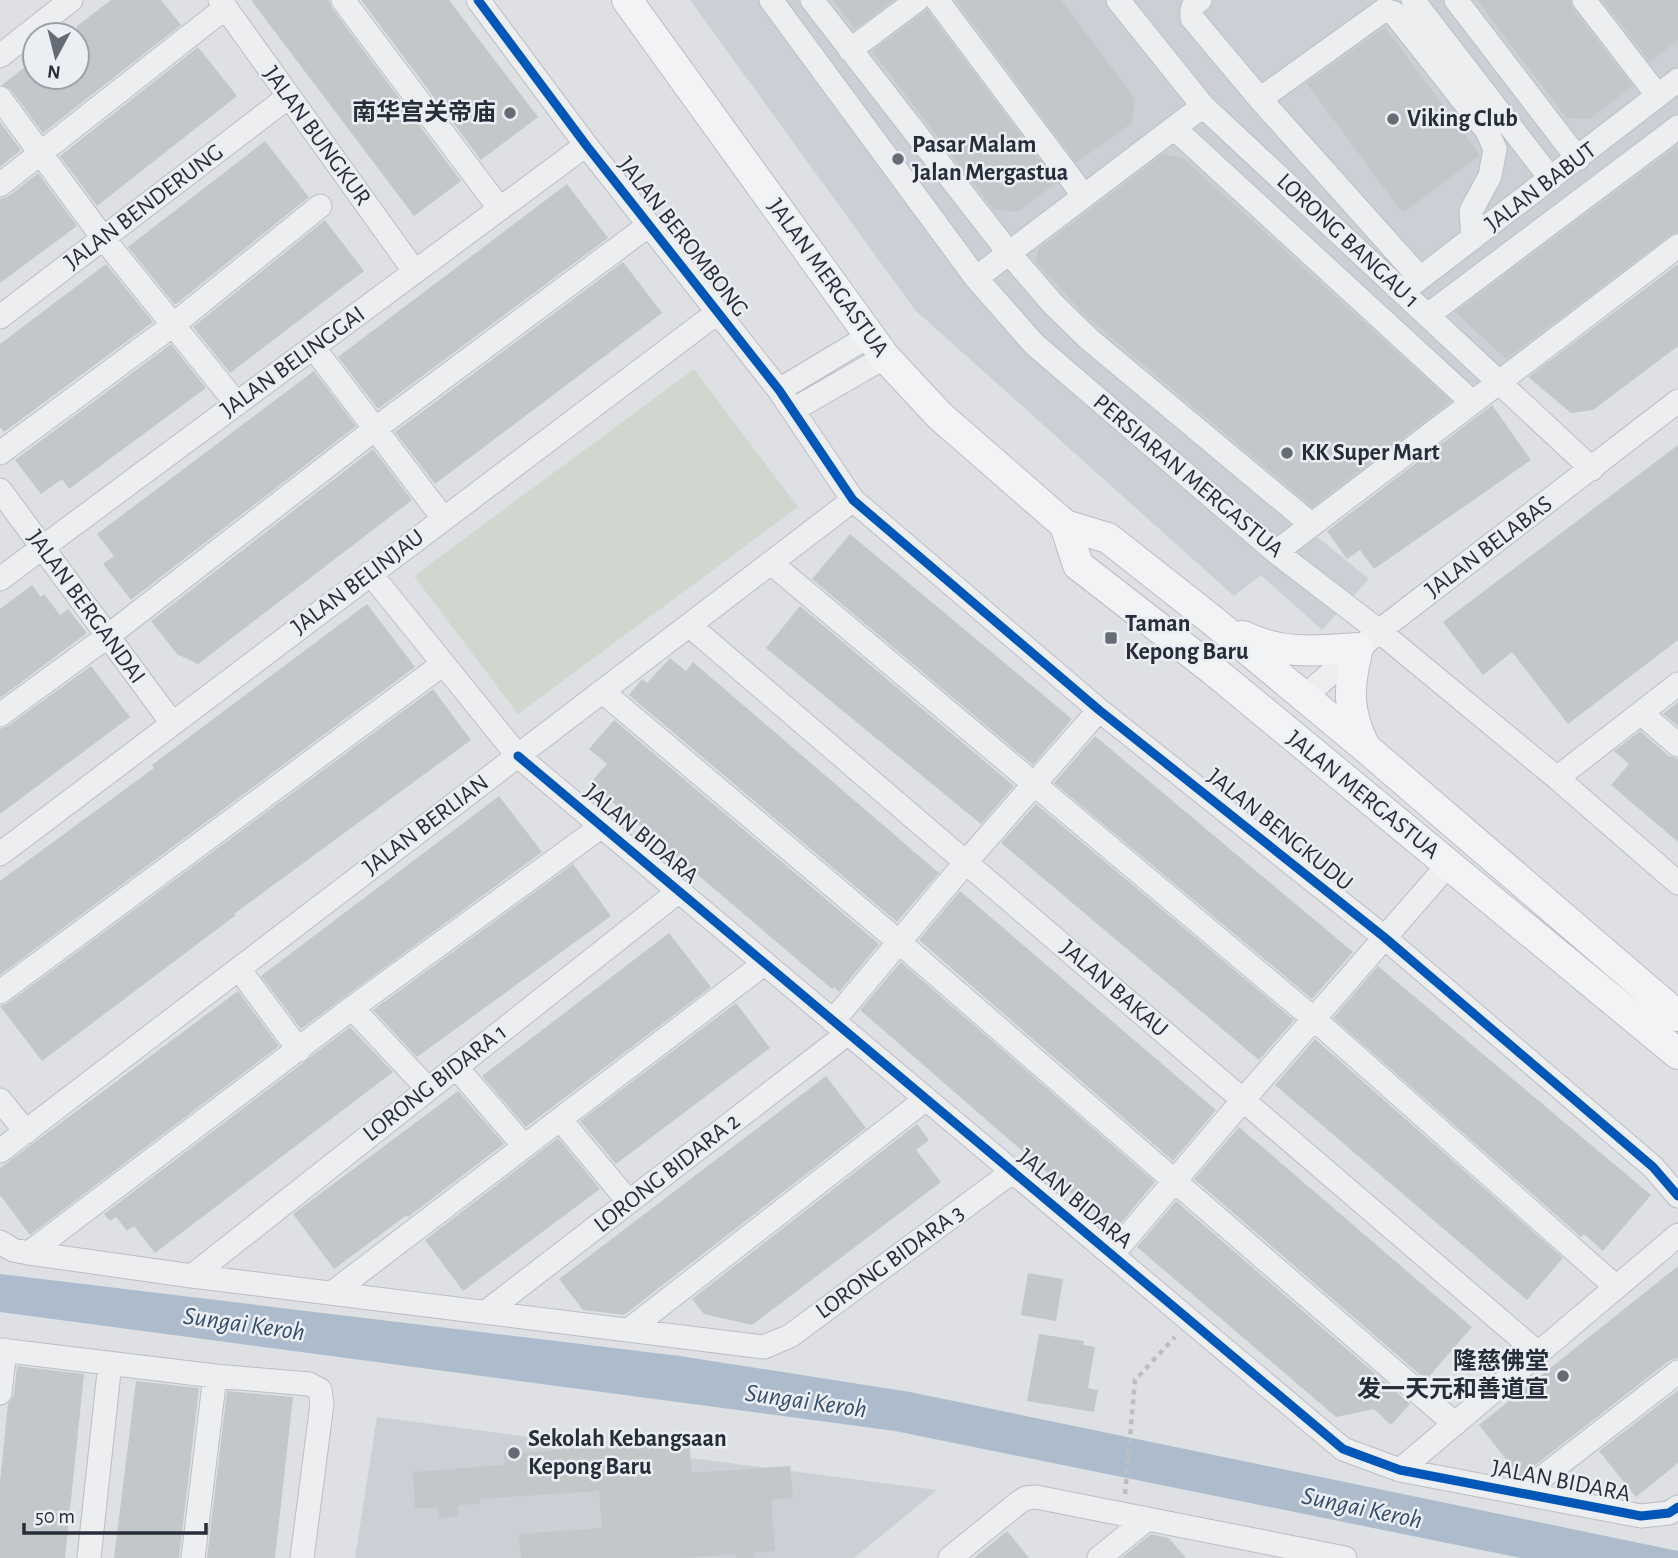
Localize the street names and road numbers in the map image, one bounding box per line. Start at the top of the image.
street label: JALAN BUNGKUR [259,62,375,210]
street label: JALAN BABUT [1481,138,1601,236]
street label: JALAN BENDERUNG [60,140,228,274]
street label: JALAN BEROMBONG [613,152,753,322]
street label: LORONG BANGAU 1 [1272,169,1424,313]
street label: JALAN MERGASTUA [763,195,893,361]
street label: JALAN BELINGGAI [217,302,369,422]
street label: PERSIARAN MERGASTUA [1089,390,1288,562]
street label: JALAN BELABAS [1421,492,1557,602]
street label: JALAN BELINJAU [287,525,429,639]
street label: JALAN BERGANDAI [22,526,150,688]
street label: JALAN MERGASTUA [1282,726,1444,864]
street label: JALAN BENGKUDU [1203,764,1357,896]
street label: JALAN BERLIAN [359,770,493,880]
street label: JALAN BIDARA [579,779,703,889]
street label: JALAN BAKAU [1056,936,1172,1042]
street label: LORONG BIDARA 1 [359,1020,511,1146]
street label: LORONG BIDARA 2 [590,1109,744,1237]
street label: JALAN BIDARA [1013,1144,1137,1254]
street label: LORONG BIDARA 3 [812,1200,968,1324]
street label: JALAN BIDARA [1489,1456,1633,1506]

